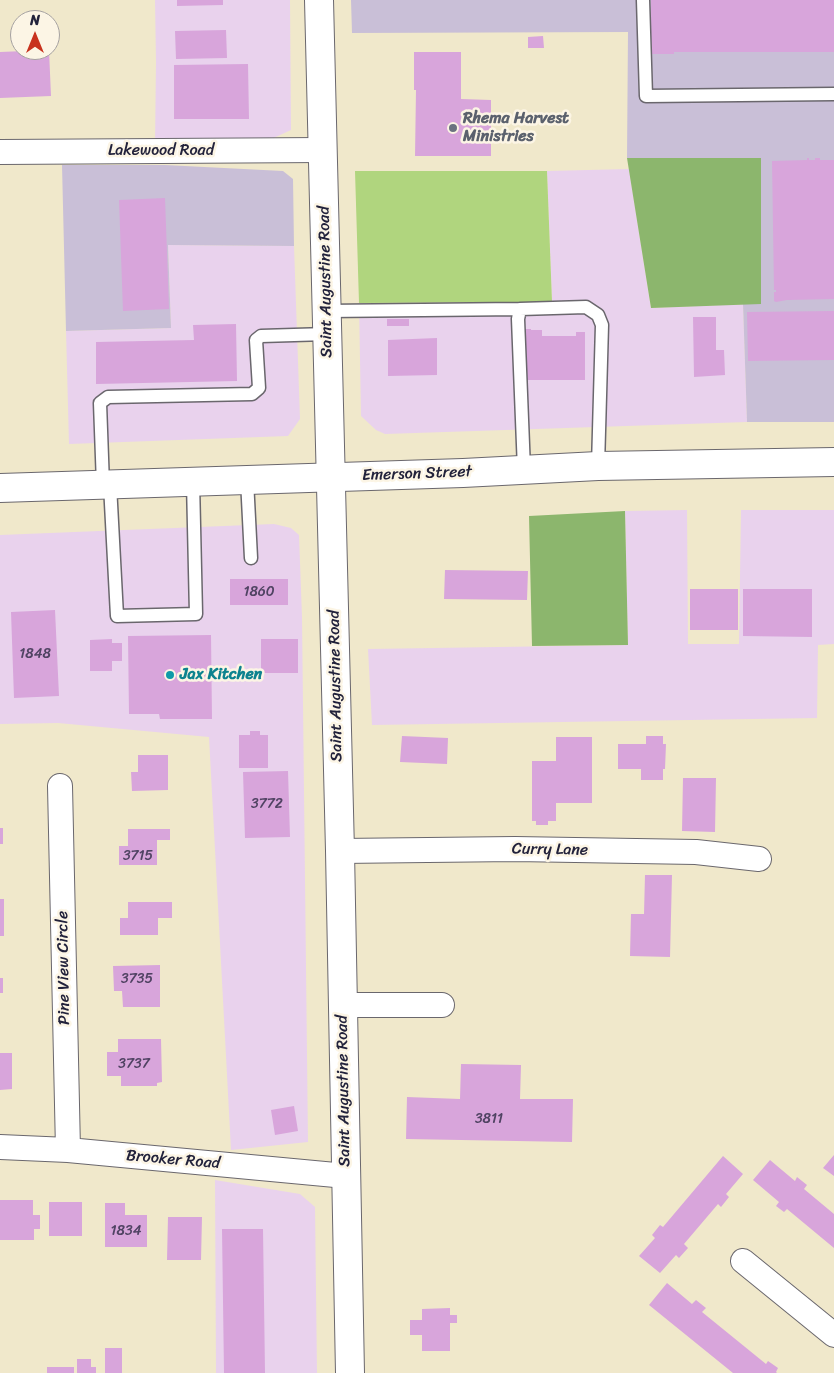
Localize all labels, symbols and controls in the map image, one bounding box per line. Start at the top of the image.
text: N [30,8,40,33]
north arrow [10,10,60,60]
place label: Rhema Harvest Ministries [463,109,569,147]
marker: Rhema Harvest Ministries [447,122,459,134]
street label: Lakewood Road [108,141,214,161]
street label: Saint Augustine Road [315,206,337,358]
street label: Emerson Street [362,462,472,486]
house number: 1860 [243,584,275,600]
street label: Saint Augustine Road [325,610,347,762]
house number: 1848 [19,646,51,662]
place label: Jax Kitchen [180,665,262,685]
marker: Jax Kitchen [164,669,176,681]
house number: 3772 [251,796,283,812]
street label: Curry Lane [512,840,588,860]
house number: 3715 [123,848,153,864]
street label: Pine View Circle [53,911,75,1025]
house number: 3735 [121,971,153,987]
street label: Saint Augustine Road [333,1015,355,1167]
house number: 3737 [118,1056,150,1072]
house number: 3811 [475,1111,503,1127]
street label: Brooker Road [125,1146,221,1174]
house number: 1834 [111,1223,141,1239]

